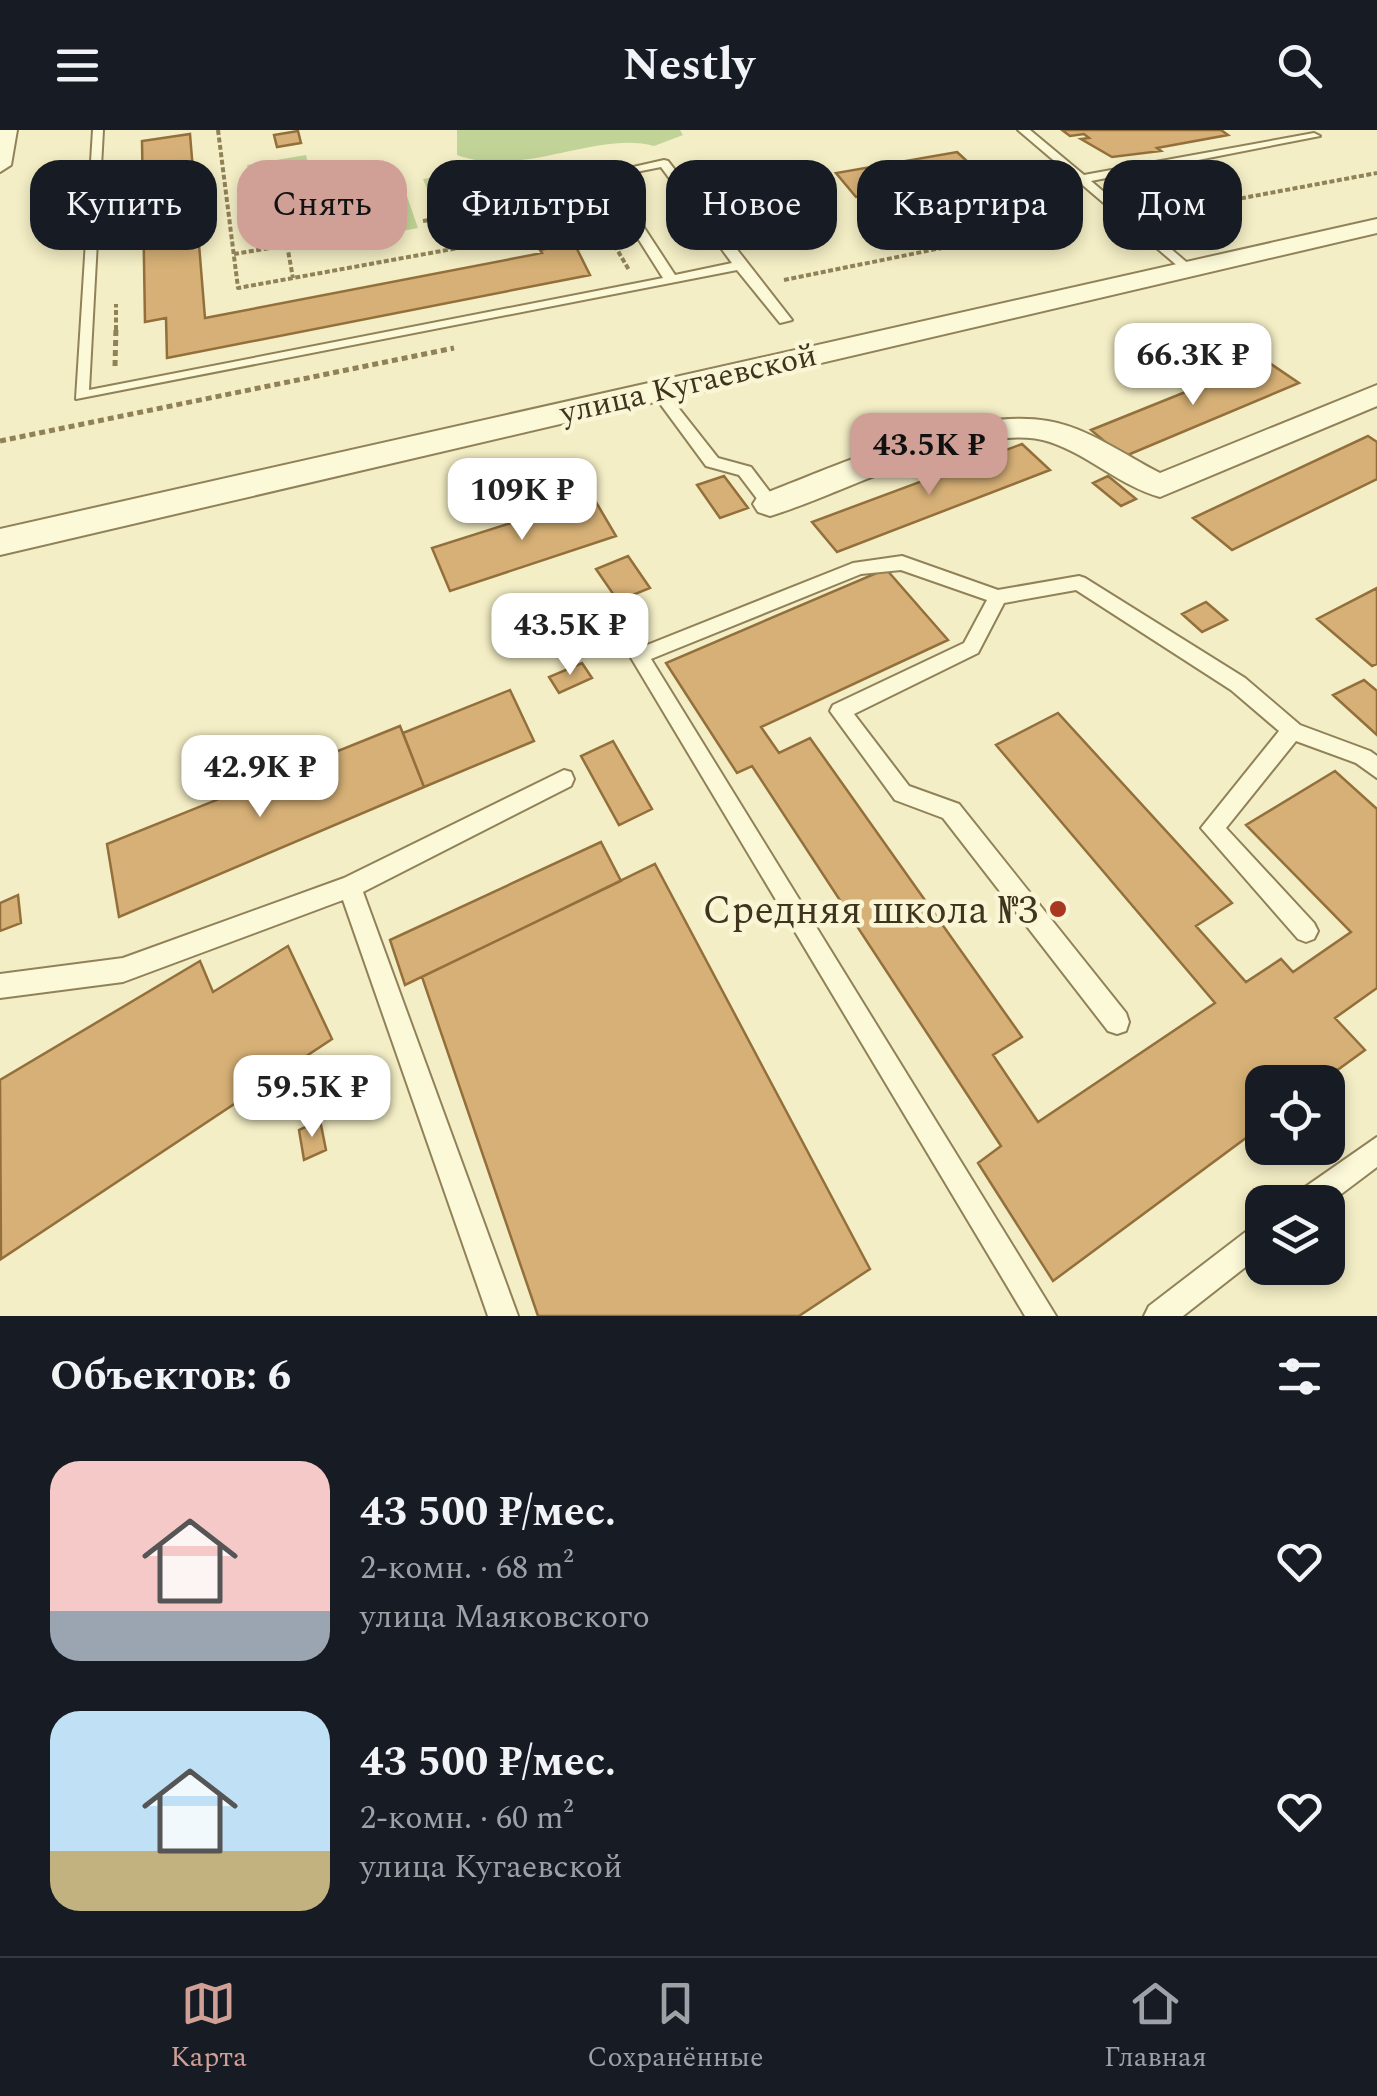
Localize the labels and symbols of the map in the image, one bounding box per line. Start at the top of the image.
pin: 66.3K ₽ [1101,323,1285,408]
street label: улица Кугаевской [554,331,822,438]
pin: 43.5K ₽ [837,413,1021,498]
pin: 109K ₽ [441,458,603,543]
pin: 43.5K ₽ [478,593,662,678]
pin: 42.9K ₽ [168,735,352,820]
place label: Средняя школа №3 [702,881,1038,942]
marker: Средняя школа №3 [1047,898,1069,920]
pin: 59.5K ₽ [220,1055,404,1140]

